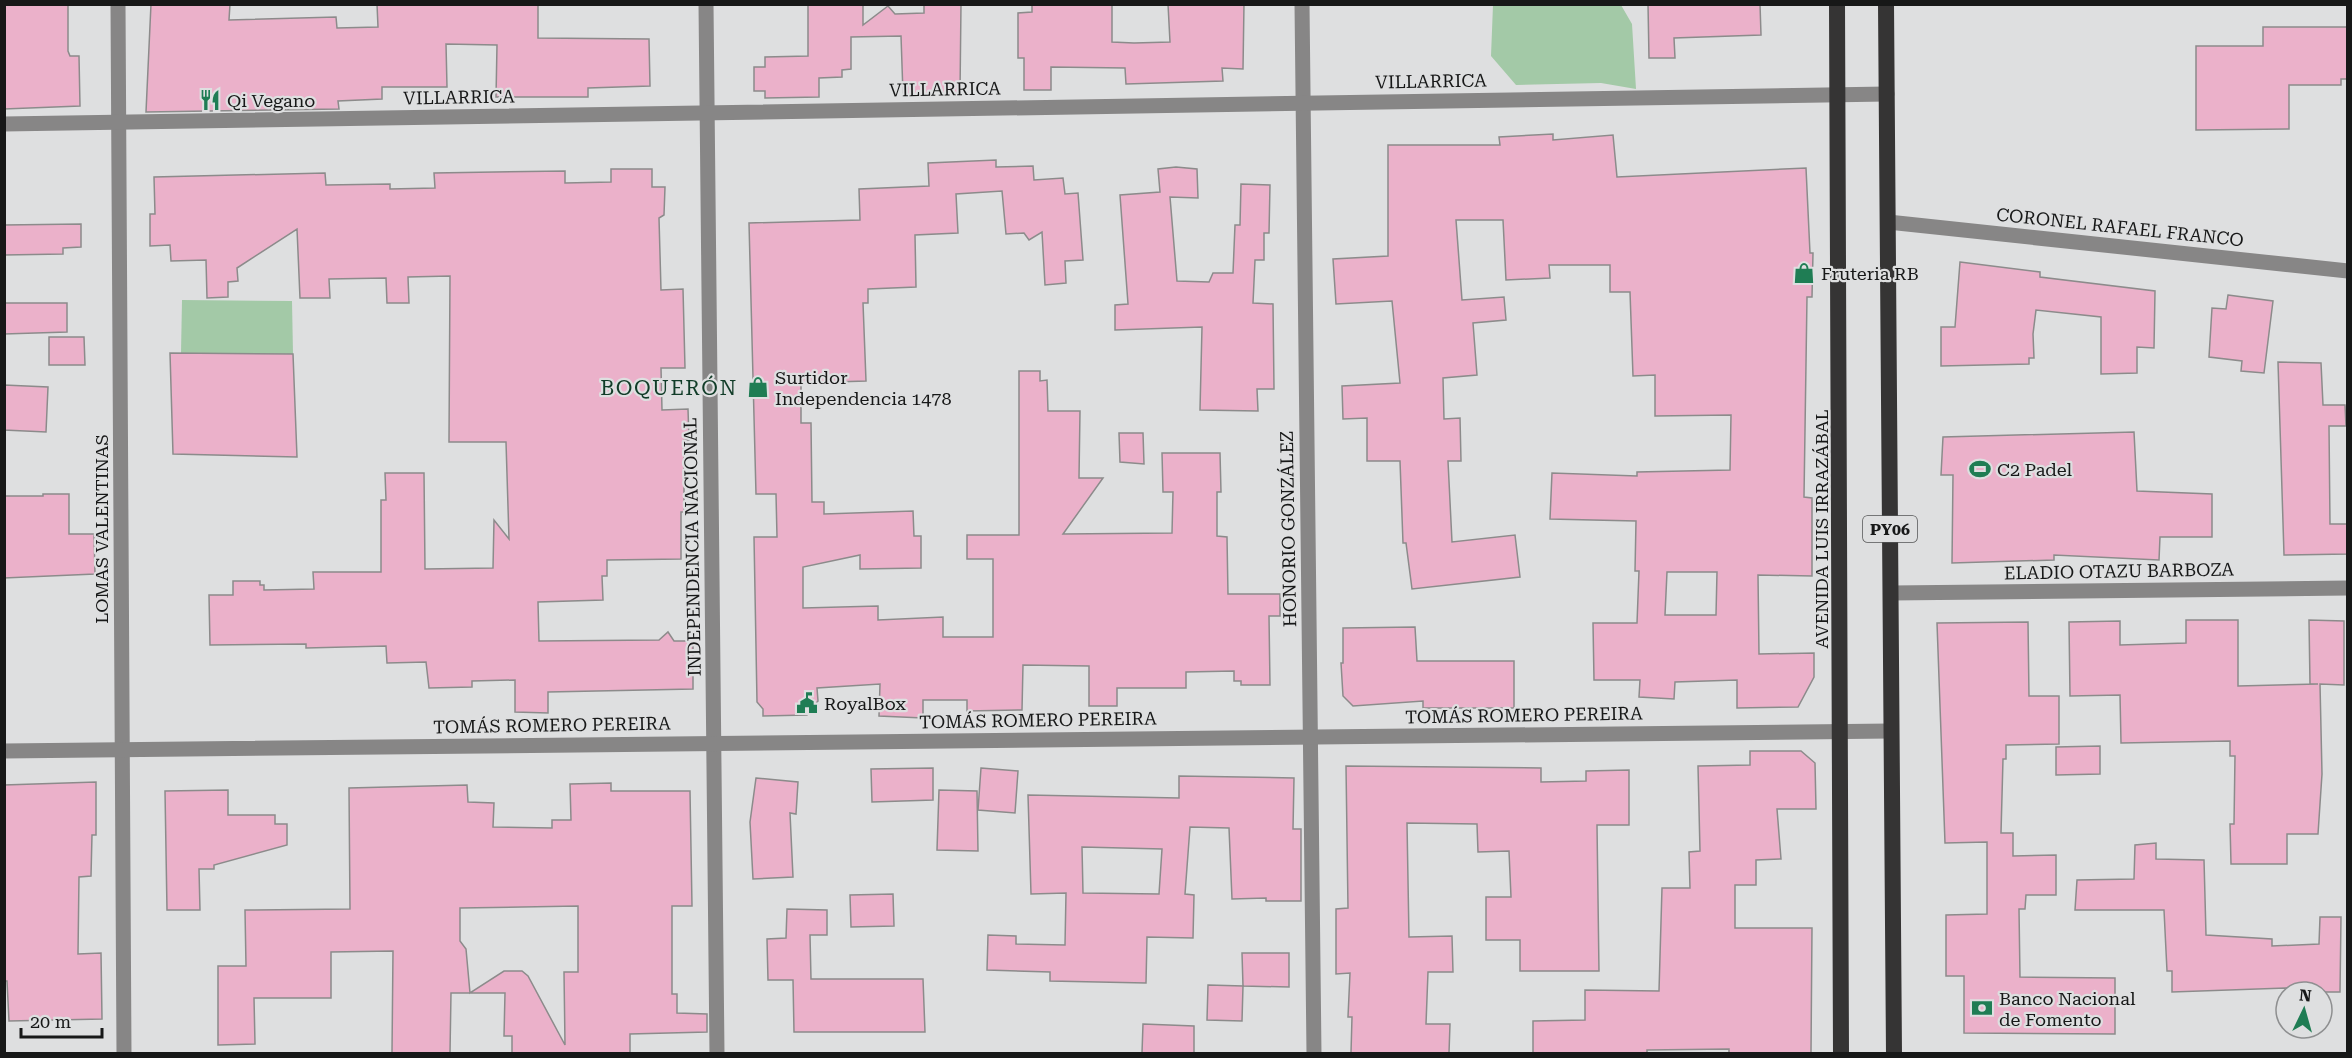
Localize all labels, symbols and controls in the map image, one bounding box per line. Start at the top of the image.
street label: VILLARRICA [1375,70,1487,92]
street label: VILLARRICA [889,78,1001,100]
street label: VILLARRICA [403,86,515,108]
restaurant icon: Qi Vegano [198,88,222,112]
place label: Qi Vegano [227,90,315,111]
street label: CORONEL RAFAEL FRANCO [1995,204,2245,250]
shop icon: Fruteria RB [1792,261,1816,285]
place label: Fruteria RB [1821,263,1919,284]
place label: Surtidor Independencia 1478 [775,367,952,409]
district label: BOQUERÓN [600,375,738,400]
shop icon: Surtidor Independencia 1478 [746,375,770,399]
street label: AVENIDA LUIS IRRAZÁBAL [1811,409,1832,649]
street label: INDEPENDENCIA NACIONAL [679,417,705,677]
street label: HONORIO GONZÁLEZ [1276,431,1300,627]
street label: LOMAS VALENTINAS [91,434,112,624]
sports icon: C2 Padel [1968,457,1992,481]
place label: C2 Padel [1997,459,2072,480]
road number: PY06 [1863,516,1917,542]
street label: ELADIO OTAZU BARBOZA [2004,558,2235,584]
public building icon: RoyalBox [795,691,819,715]
place label: RoyalBox [824,693,906,714]
street label: TOMÁS ROMERO PEREIRA [1405,702,1643,728]
street label: TOMÁS ROMERO PEREIRA [919,707,1157,733]
street label: TOMÁS ROMERO PEREIRA [433,712,671,738]
north arrow [2274,980,2334,1040]
text: N [2298,986,2312,1006]
place label: Banco Nacional de Fomento [1999,988,2136,1030]
bank icon: Banco Nacional de Fomento [1970,996,1994,1020]
scale bar [21,1001,102,1039]
text: 20 m [30,1011,71,1032]

